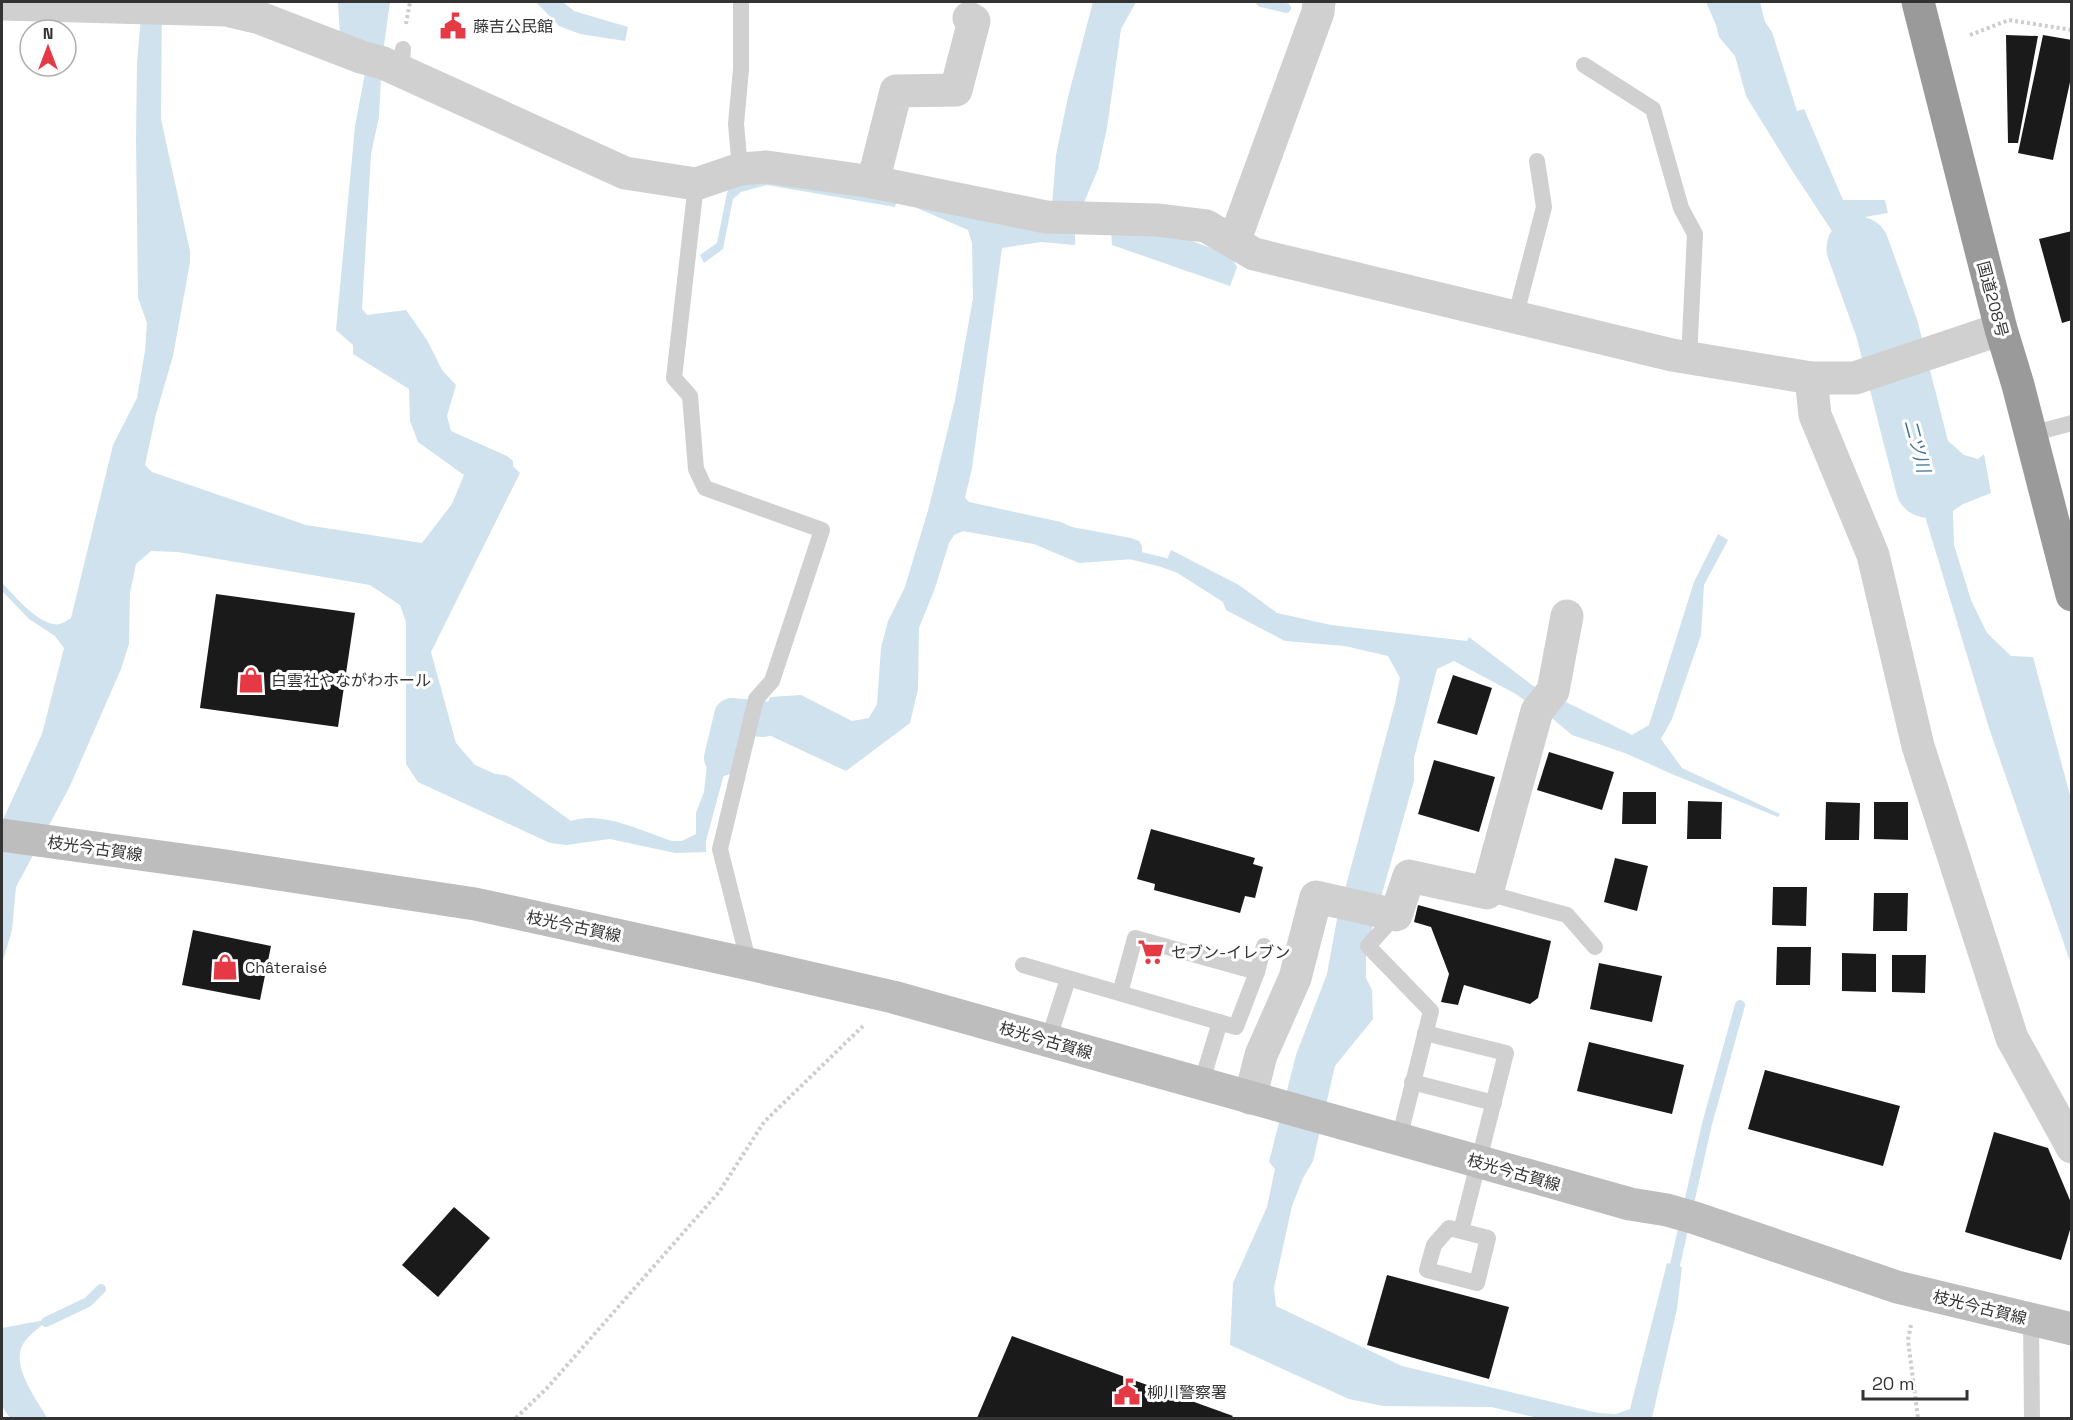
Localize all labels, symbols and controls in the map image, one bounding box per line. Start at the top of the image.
public building icon: 藤吉公民館 [438,11,468,41]
place label: 藤吉公民館 [473,16,553,37]
north arrow [18,18,78,78]
text: N [43,23,53,44]
street label: 国道208号 [1972,259,2013,339]
water label: 二ツ川 [1899,417,1936,477]
shop icon: 白雲社やながわホール [236,665,266,695]
place label: 白雲社やながわホール [271,670,431,691]
street label: 枝光今古賀線 [46,831,144,866]
street label: 枝光今古賀線 [525,906,623,947]
supermarket icon: セブン-イレブン [1136,937,1166,967]
place label: セブン-イレブン [1171,942,1290,963]
shop icon: Châteraisé [210,952,240,982]
place label: Châteraisé [245,957,327,978]
street label: 枝光今古賀線 [997,1017,1095,1064]
street label: 枝光今古賀線 [1465,1149,1563,1196]
street label: 枝光今古賀線 [1931,1286,2029,1329]
scale bar [1863,1363,1966,1401]
text: 20 m [1872,1372,1915,1395]
public building icon: 柳川警察署 [1112,1377,1142,1407]
place label: 柳川警察署 [1147,1382,1227,1403]

